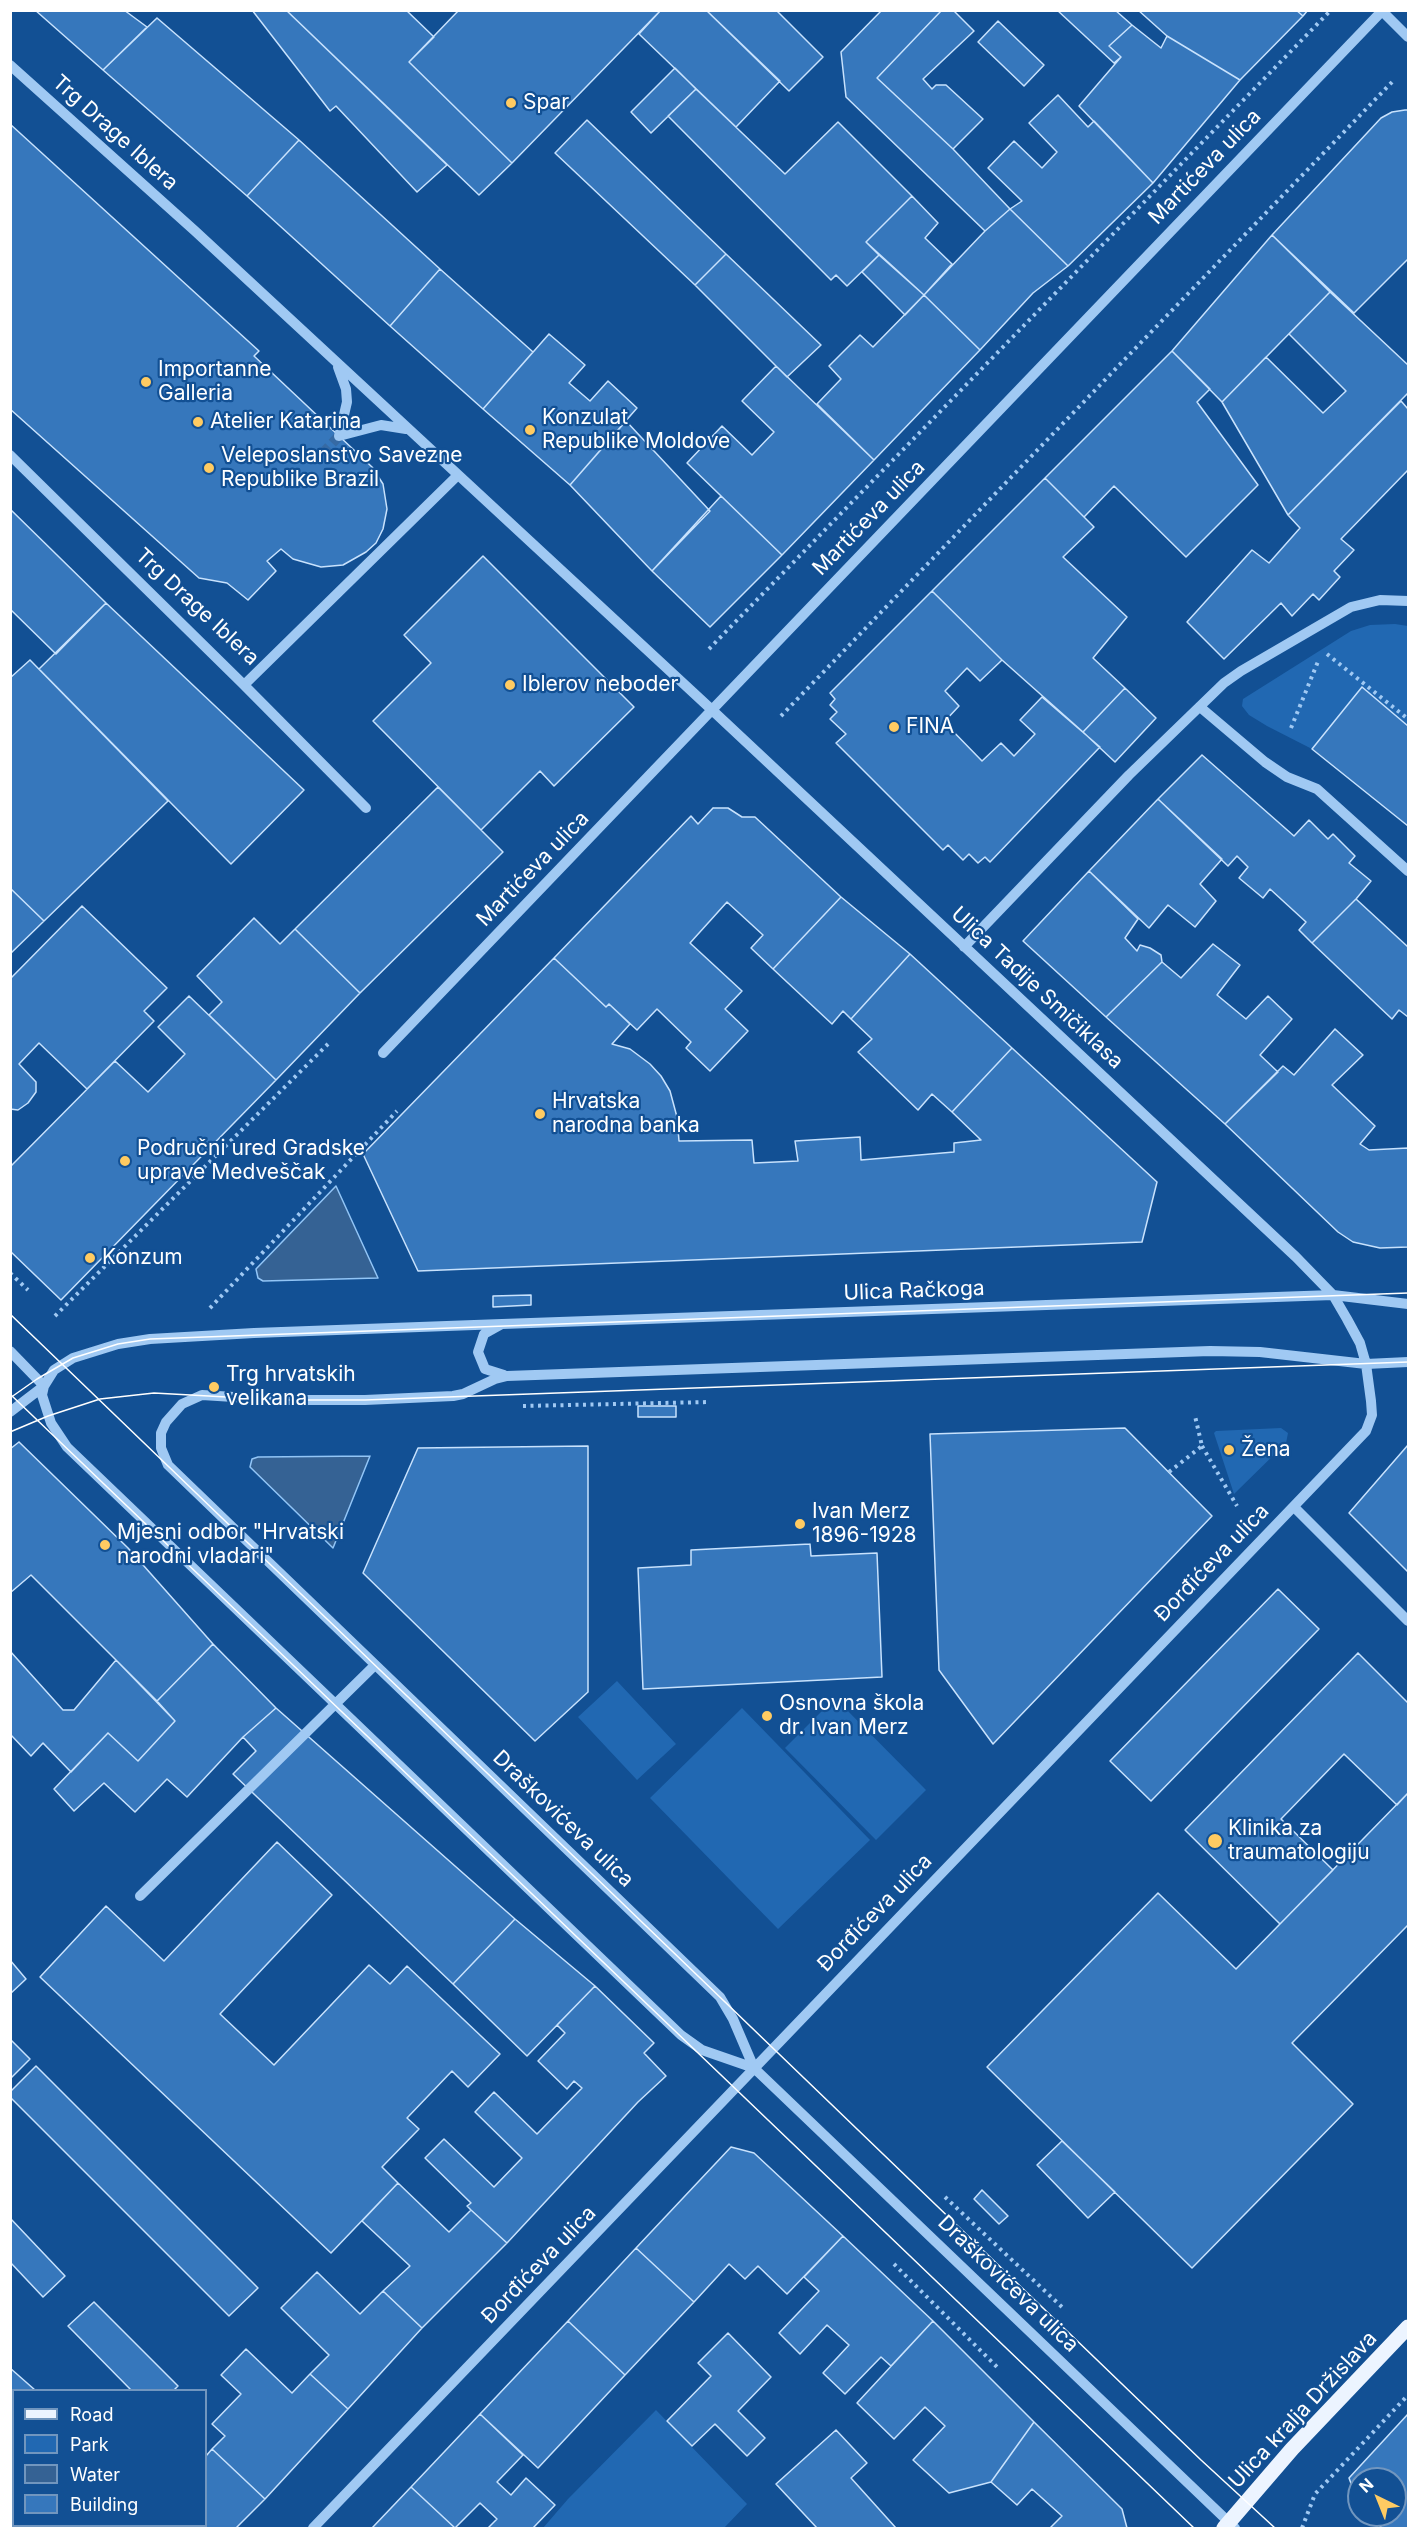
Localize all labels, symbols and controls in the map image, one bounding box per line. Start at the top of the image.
street label: Trg Drage Iblera [47,70,183,196]
place label: Spar [523,90,569,116]
marker: Spar [504,96,518,110]
street label: Martićeva ulica [1144,104,1266,230]
place label: Importanne Galleria [158,357,272,407]
marker: Importanne Galleria [139,375,153,389]
place label: Konzulat Republike Moldove [542,405,730,455]
place label: Atelier Katarina [210,409,361,435]
marker: Atelier Katarina [191,415,205,429]
marker: Konzulat Republike Moldove [523,423,537,437]
place label: Veleposlanstvo Savezne Republike Brazil [221,443,463,493]
street label: Martićeva ulica [808,455,930,581]
marker: Veleposlanstvo Savezne Republike Brazil [202,461,216,475]
street label: Trg Drage Iblera [130,543,264,671]
place label: Iblerov neboder [522,672,678,698]
marker: Iblerov neboder [503,678,517,692]
place label: FINA [906,714,954,740]
marker: FINA [887,720,901,734]
street label: Martićeva ulica [472,806,594,932]
street label: Ulica Tadije Smičiklasa [946,902,1128,1074]
place label: Hrvatska narodna banka [552,1089,700,1139]
marker: Hrvatska narodna banka [533,1107,547,1121]
place label: Područni ured Gradske uprave Medveščak [137,1136,365,1186]
marker: Područni ured Gradske uprave Medveščak [118,1154,132,1168]
place label: Konzum [102,1245,183,1271]
marker: Konzum [83,1251,97,1265]
street label: Ulica Račkoga [843,1276,985,1306]
place label: Trg hrvatskih velikana [226,1362,356,1412]
marker: Trg hrvatskih velikana [207,1380,221,1394]
place label: Žena [1241,1437,1291,1463]
marker: Žena [1222,1443,1236,1457]
place label: Ivan Merz 1896-1928 [812,1499,917,1549]
street label: Đorđićeva ulica [1150,1499,1274,1627]
marker: Ivan Merz 1896-1928 [793,1517,807,1531]
place label: Mjesni odbor "Hrvatski narodni vladari" [117,1520,344,1570]
marker: Mjesni odbor "Hrvatski narodni vladari" [98,1538,112,1552]
place label: Osnovna škola dr. Ivan Merz [779,1691,924,1741]
marker: Osnovna škola dr. Ivan Merz [760,1709,774,1723]
street label: Draškovićeva ulica [487,1745,639,1893]
place label: Klinika za traumatologiju [1228,1816,1370,1866]
marker: Klinika za traumatologiju [1206,1832,1224,1850]
street label: Đorđićeva ulica [813,1849,937,1977]
street label: Đorđićeva ulica [477,2201,601,2329]
street label: Draškovićeva ulica [932,2210,1084,2358]
street label: Ulica kralja Držislava [1224,2326,1382,2494]
legend [12,2389,207,2527]
text: Road [70,2404,113,2425]
text: Park [70,2434,109,2455]
text: Water [70,2464,120,2485]
north arrow [1347,2467,1407,2527]
text: N [1355,2474,1377,2497]
text: Building [70,2494,138,2515]

